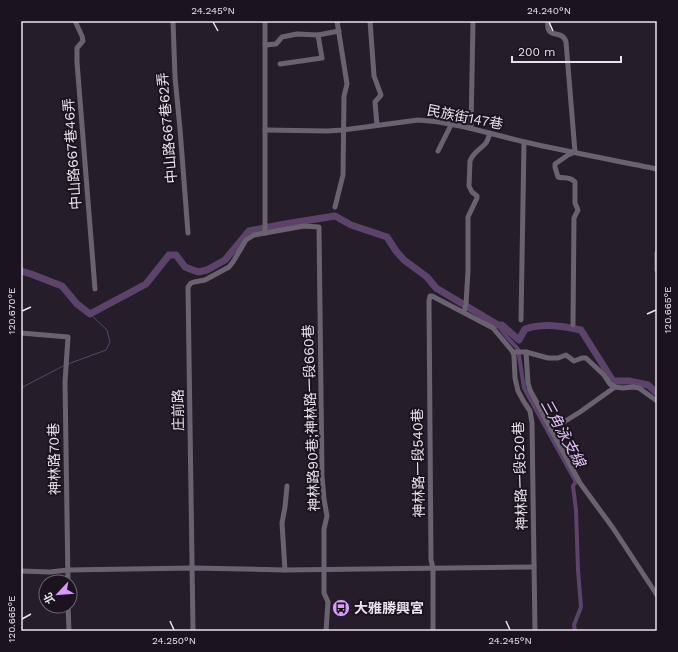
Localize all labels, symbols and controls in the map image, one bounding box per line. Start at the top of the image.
text: 24.245°N [191,5,235,16]
text: 24.240°N [527,5,571,16]
scale bar [512,38,621,64]
text: 200 m [518,45,555,59]
street label: 中山路667巷62弄 [154,72,180,184]
street label: 中山路667巷46弄 [60,98,84,210]
street label: 民族街147巷 [426,102,504,132]
text: 120.665°E [662,286,673,334]
text: 120.670°E [6,288,17,334]
street label: 神林路90巷;神林路一段660巷 [300,324,322,512]
street label: 庄前路 [170,389,186,431]
water label: 三角泳支線 [537,396,590,472]
street label: 神林路一段540巷 [409,408,427,518]
street label: 神林路一段520巷 [510,421,530,531]
street label: 神林路70巷 [45,423,63,495]
north arrow [38,574,78,614]
text: 北 [41,590,58,606]
text: 120.665°E [6,595,17,643]
bus stop icon: 大雅勝興宮 [331,598,351,618]
place label: 大雅勝興宮 [354,600,424,616]
text: 24.250°N [152,635,196,646]
text: 24.245°N [488,635,532,646]

